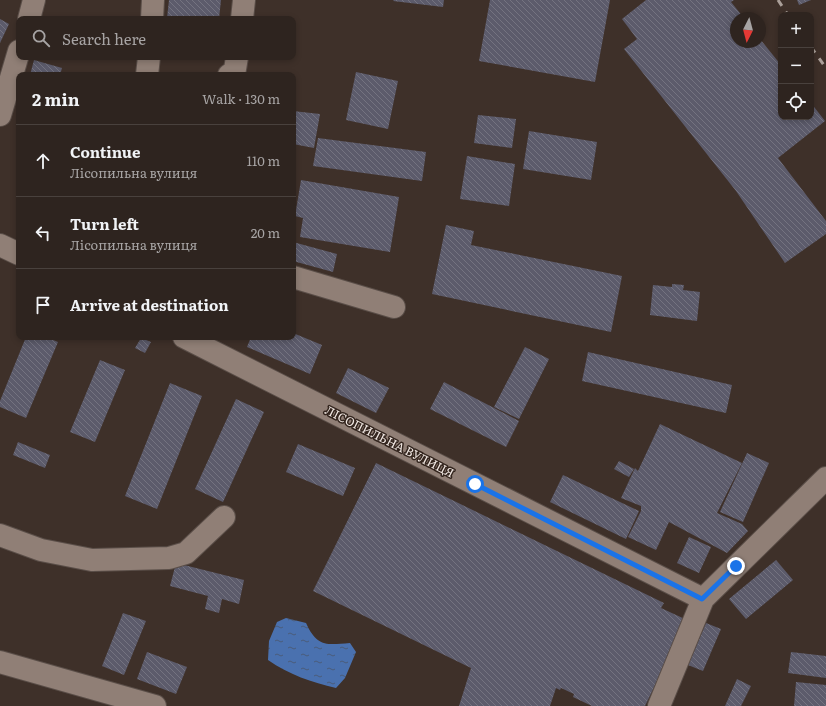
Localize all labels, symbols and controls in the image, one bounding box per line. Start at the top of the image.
north arrow [730,12,766,48]
map controls [778,12,814,120]
button: + [778,12,814,48]
search box [16,16,296,60]
icon: search [30,27,52,49]
text: Search here [62,27,146,50]
button: − [778,48,814,84]
button: locate [778,84,814,120]
text: 2 min [32,86,80,111]
text: Walk · 130 m [202,89,280,108]
text: Continue [70,140,140,163]
icon: ahead [32,150,54,172]
text: 110 m [247,151,280,170]
text: Лісопильна вулиця [70,163,197,182]
text: Turn left [70,212,139,235]
icon: left [32,222,54,244]
text: 20 m [251,223,280,242]
text: Лісопильна вулиця [70,235,197,254]
text: Arrive at destination [70,293,229,316]
icon: arrive [32,294,54,316]
street label: ЛІСОПИЛЬНА ВУЛИЦЯ [322,401,458,481]
route start [466,475,484,493]
route end [727,557,745,575]

